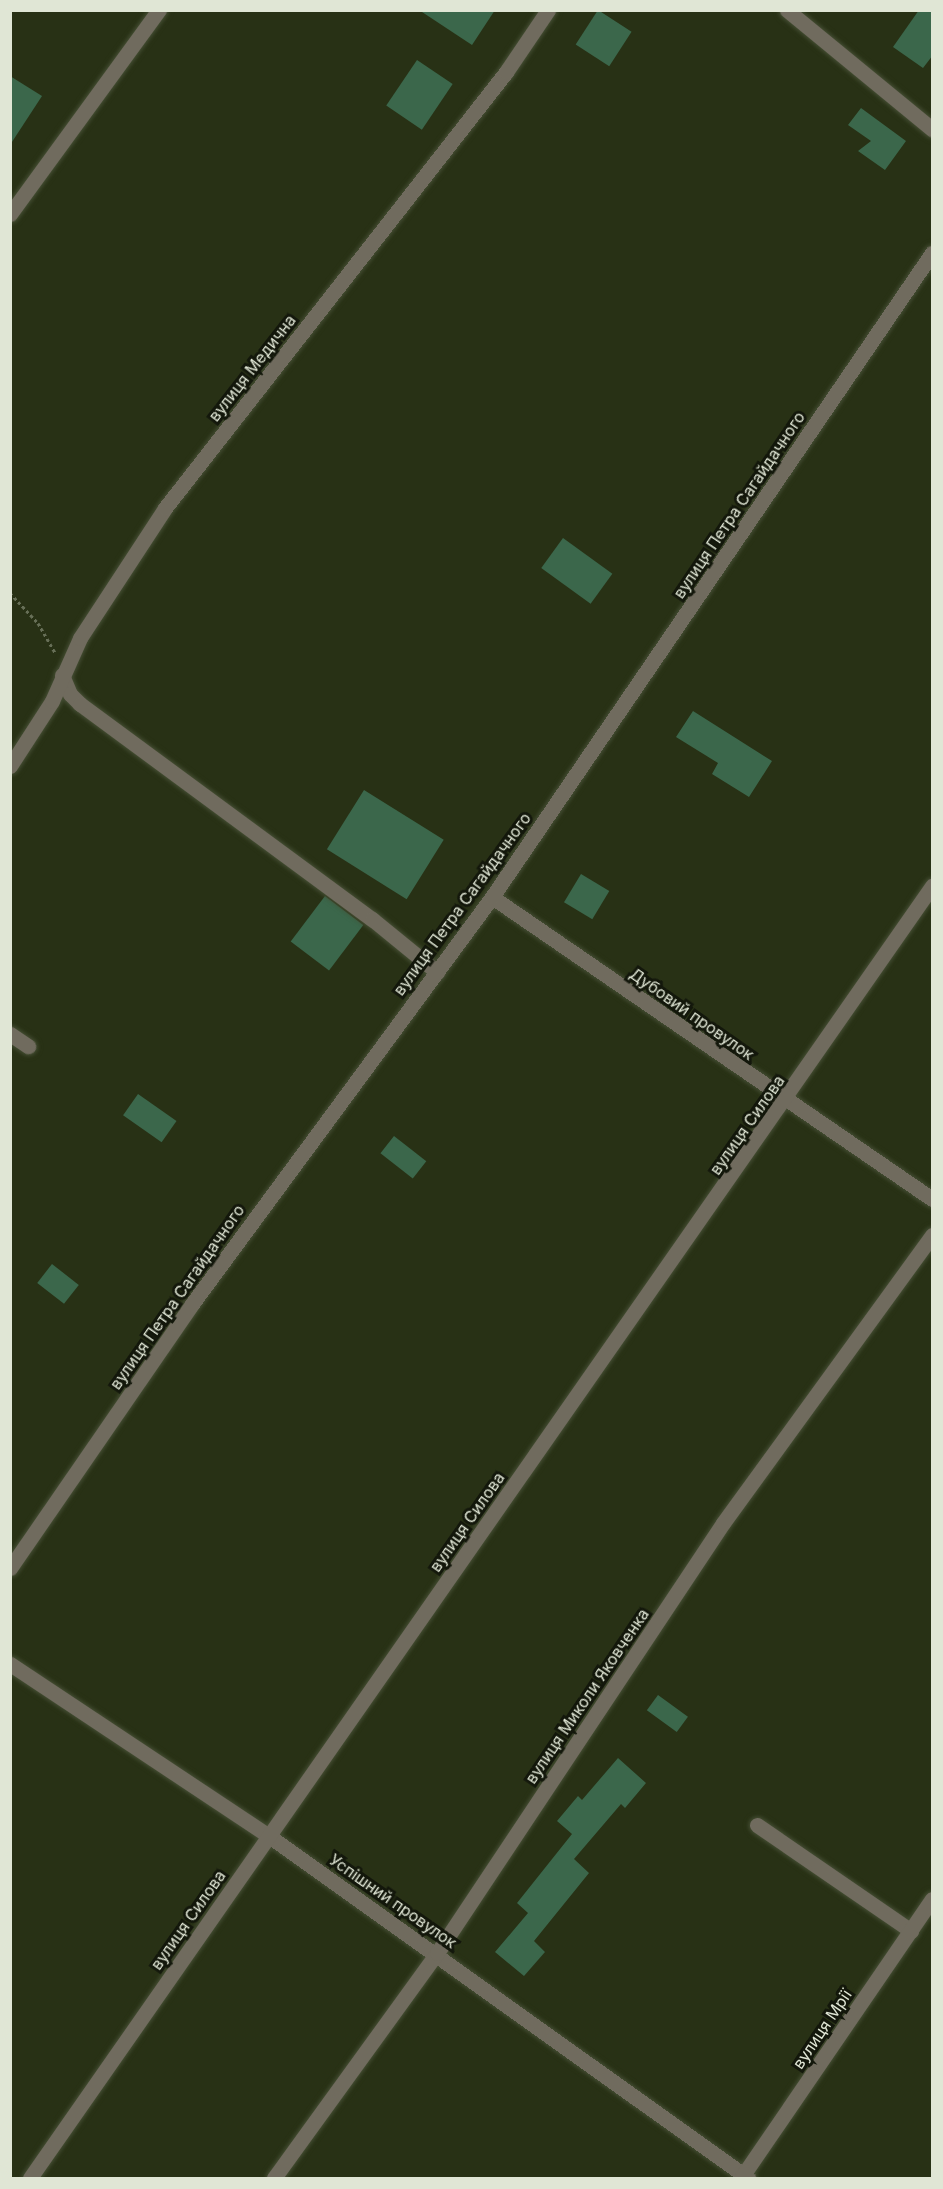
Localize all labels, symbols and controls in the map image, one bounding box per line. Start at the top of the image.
street label: вулиця Медична [204,311,300,425]
street label: вулиця Петра Сагайдачного [669,408,809,602]
street label: вулиця Петра Сагайдачного [389,809,535,999]
street label: Дубовий провулок [626,964,758,1064]
street label: вулиця Силова [706,1072,788,1178]
street label: вулиця Петра Сагайдачного [106,1201,248,1393]
street label: вулиця Силова [426,1469,508,1575]
street label: вулиця Миколи Яковченка [521,1605,653,1787]
street label: Успішний провулок [326,1850,460,1952]
street label: вулиця Силова [147,1867,229,1973]
street label: вулиця Мрії [788,1986,856,2072]

